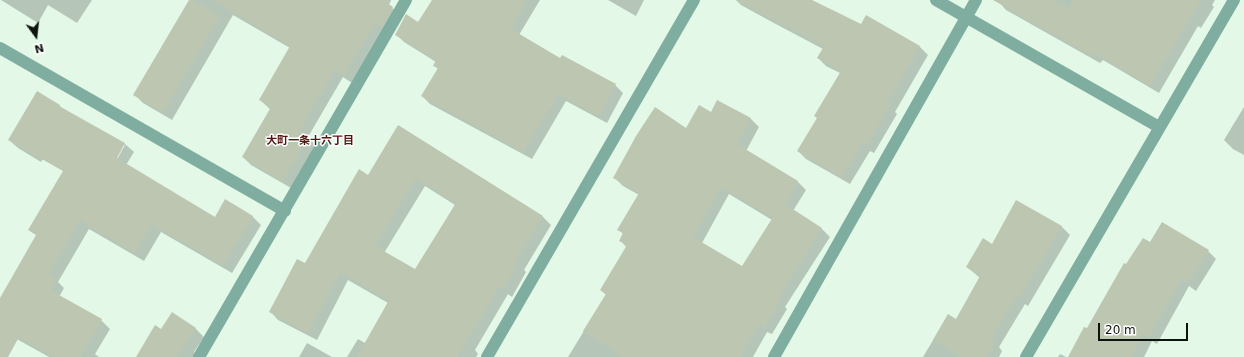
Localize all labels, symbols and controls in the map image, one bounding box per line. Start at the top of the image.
north arrow [16,16,56,56]
text: N [33,41,45,56]
district label: 大町一条十六丁目 [266,134,354,148]
scale bar [1100,315,1190,341]
text: 20 m [1105,323,1136,337]

